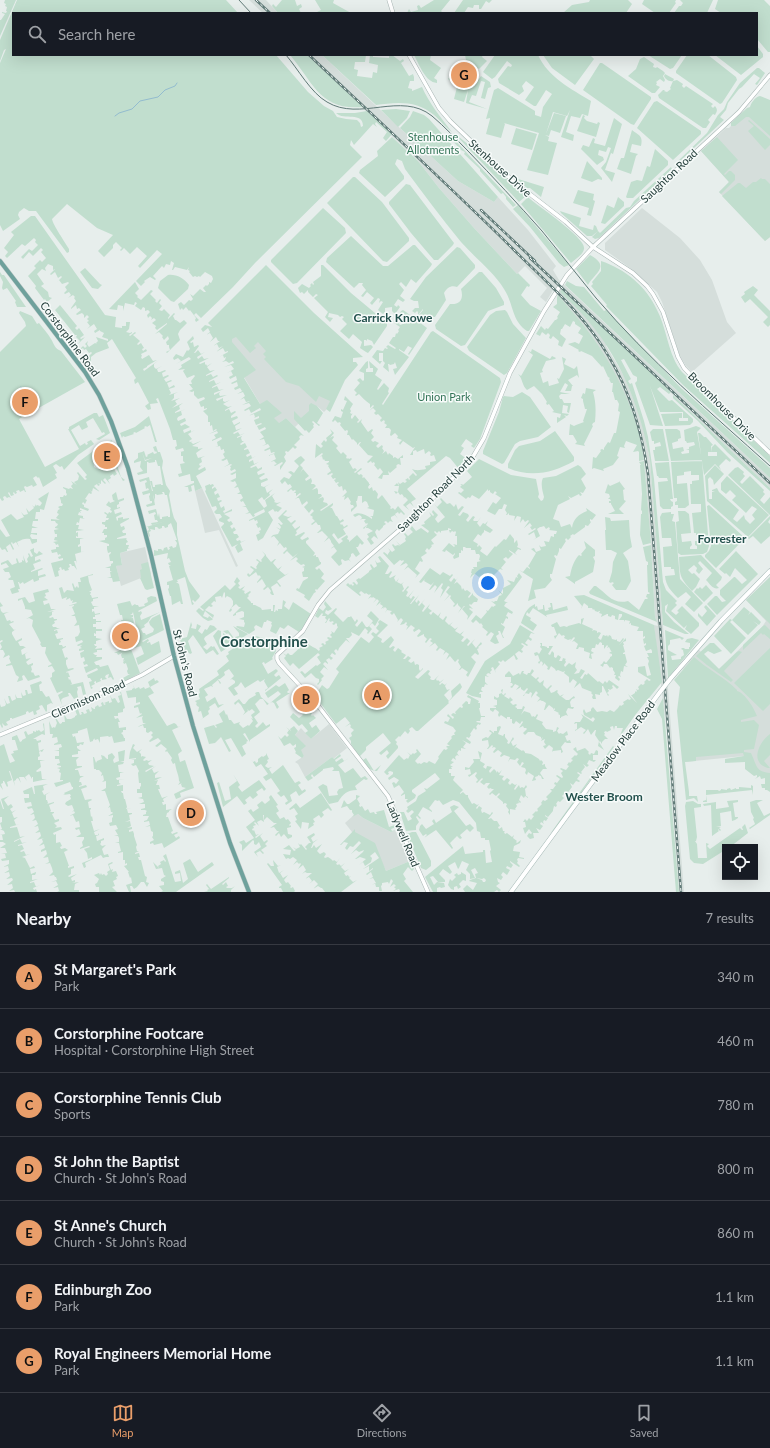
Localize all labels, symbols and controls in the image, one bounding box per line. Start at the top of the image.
search box [12,12,758,56]
icon: search [26,23,48,45]
text: Search here [58,25,135,43]
pin: G [451,60,477,90]
park label: Stenhouse Allotments [407,130,459,156]
street label: Stenhouse Drive [466,136,534,199]
street label: Saughton Road [638,146,700,205]
street label: Corstorphine Road [38,299,103,379]
district label: Carrick Knowe [354,310,433,325]
street label: Broomhouse Drive [686,369,759,442]
pin: F [12,387,38,417]
park label: Union Park [417,390,471,403]
pin: E [94,441,120,471]
street label: Saughton Road North [394,451,477,534]
district label: Forrester [698,531,747,546]
your location [478,573,498,593]
pin: C [112,621,138,651]
street label: St John's Road [171,628,200,698]
district label: Corstorphine [220,632,308,650]
street label: Clermiston Road [49,676,127,721]
pin: A [364,680,390,710]
pin: B [293,684,319,714]
street label: Meadow Place Road [588,698,657,784]
district label: Wester Broom [565,789,643,804]
pin: D [178,798,204,828]
street label: Ladywell Road [384,799,423,869]
map controls [722,844,758,880]
button: locate [722,844,758,880]
text: Nearby [16,908,71,929]
text: 7 results [706,910,754,926]
text: St Margaret's Park [54,960,176,978]
text: A [24,969,34,985]
text: 340 m [717,969,754,985]
text: Park [54,978,79,994]
text: Corstorphine Footcare [54,1024,204,1042]
text: B [25,1033,33,1049]
text: 460 m [717,1033,754,1049]
text: Hospital · Corstorphine High Street [54,1042,254,1058]
text: Corstorphine Tennis Club [54,1088,222,1106]
text: C [25,1097,33,1113]
text: 780 m [717,1097,754,1113]
text: Sports [54,1106,91,1122]
text: St John the Baptist [54,1152,179,1170]
text: D [24,1161,34,1177]
text: 800 m [717,1161,754,1177]
text: Church · St John's Road [54,1170,187,1186]
text: St Anne's Church [54,1216,167,1234]
text: E [25,1225,33,1241]
text: 860 m [717,1225,754,1241]
text: Church · St John's Road [54,1234,187,1250]
text: Edinburgh Zoo [54,1280,152,1298]
text: F [25,1289,33,1305]
text: 1.1 km [715,1289,754,1305]
text: Park [54,1298,79,1314]
text: Royal Engineers Memorial Home [54,1344,271,1362]
text: G [24,1353,34,1369]
text: 1.1 km [715,1353,754,1369]
text: Park [54,1362,79,1378]
tab: Map [112,1402,134,1439]
tab: Directions [357,1402,406,1439]
tab: Saved [630,1402,658,1439]

